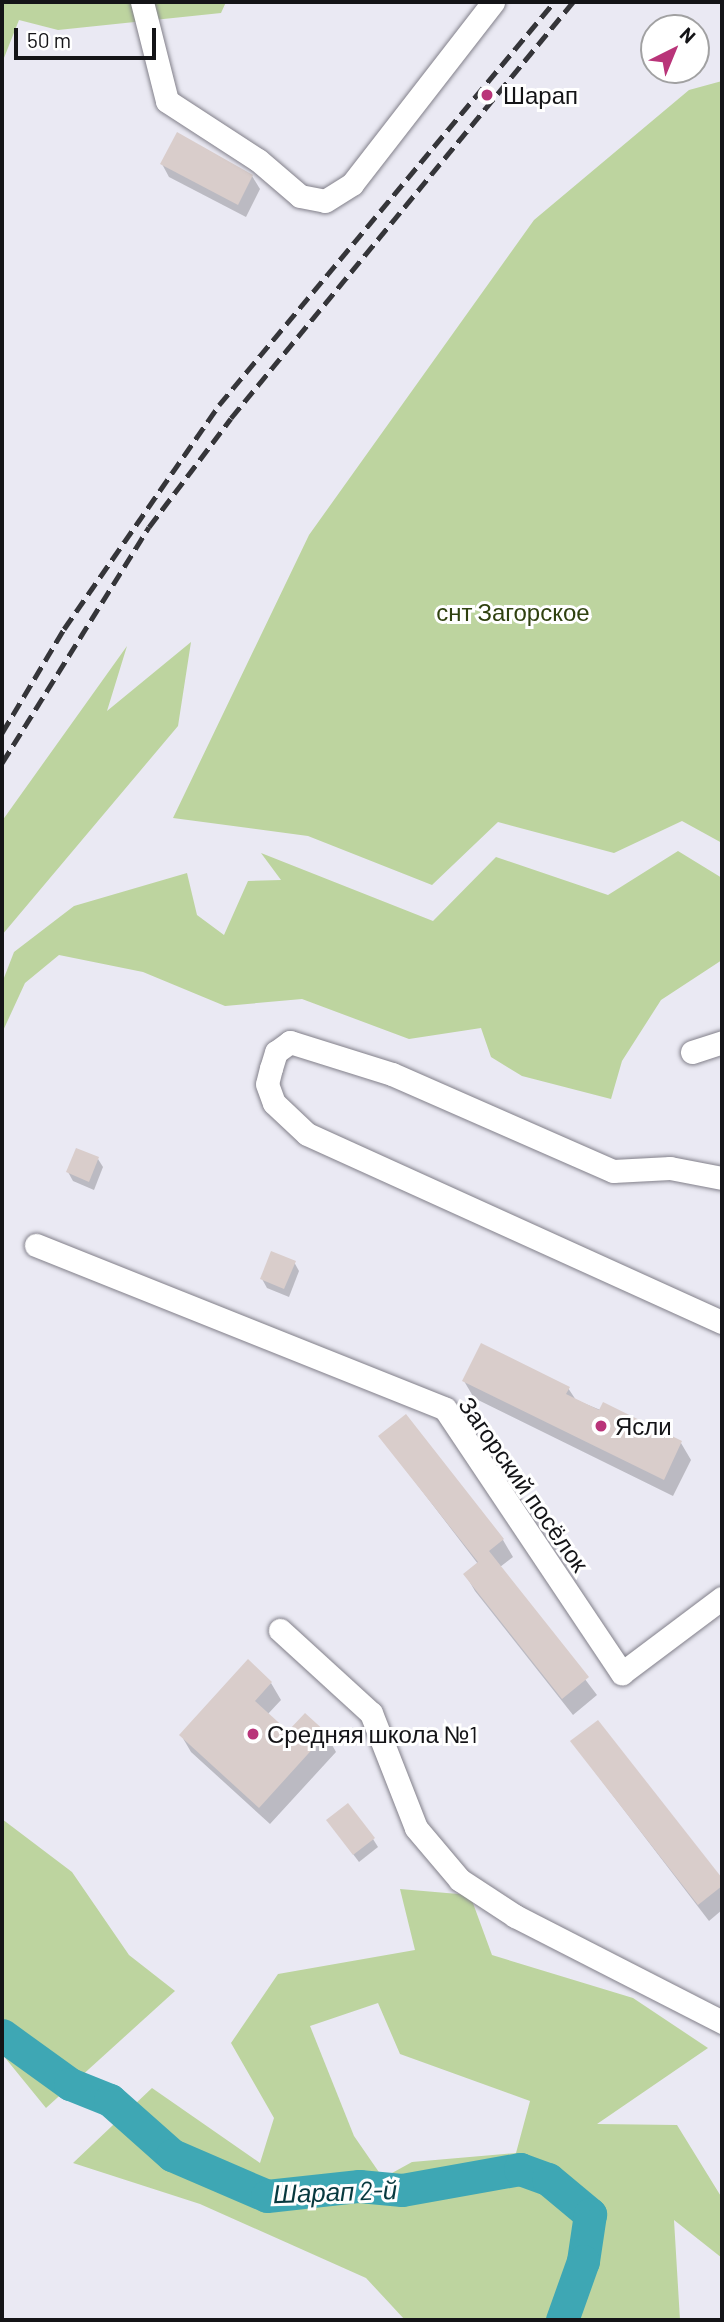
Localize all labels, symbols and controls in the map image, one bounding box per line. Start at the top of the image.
scale bar [18,14,159,58]
north arrow [640,14,710,84]
text: N [676,22,701,47]
text: 50 m [27,27,71,52]
place label: Шарап [503,81,578,109]
marker: Шарап [477,85,497,105]
park label: снт Загорское [436,598,590,626]
street label: Загорский посёлок [453,1391,595,1577]
place label: Ясли [615,1412,672,1440]
marker: Ясли [593,1418,609,1434]
place label: Средняя школа №1 [267,1720,478,1748]
marker: Средняя школа №1 [245,1726,261,1742]
water label: Шарап 2-й [272,2173,398,2209]

